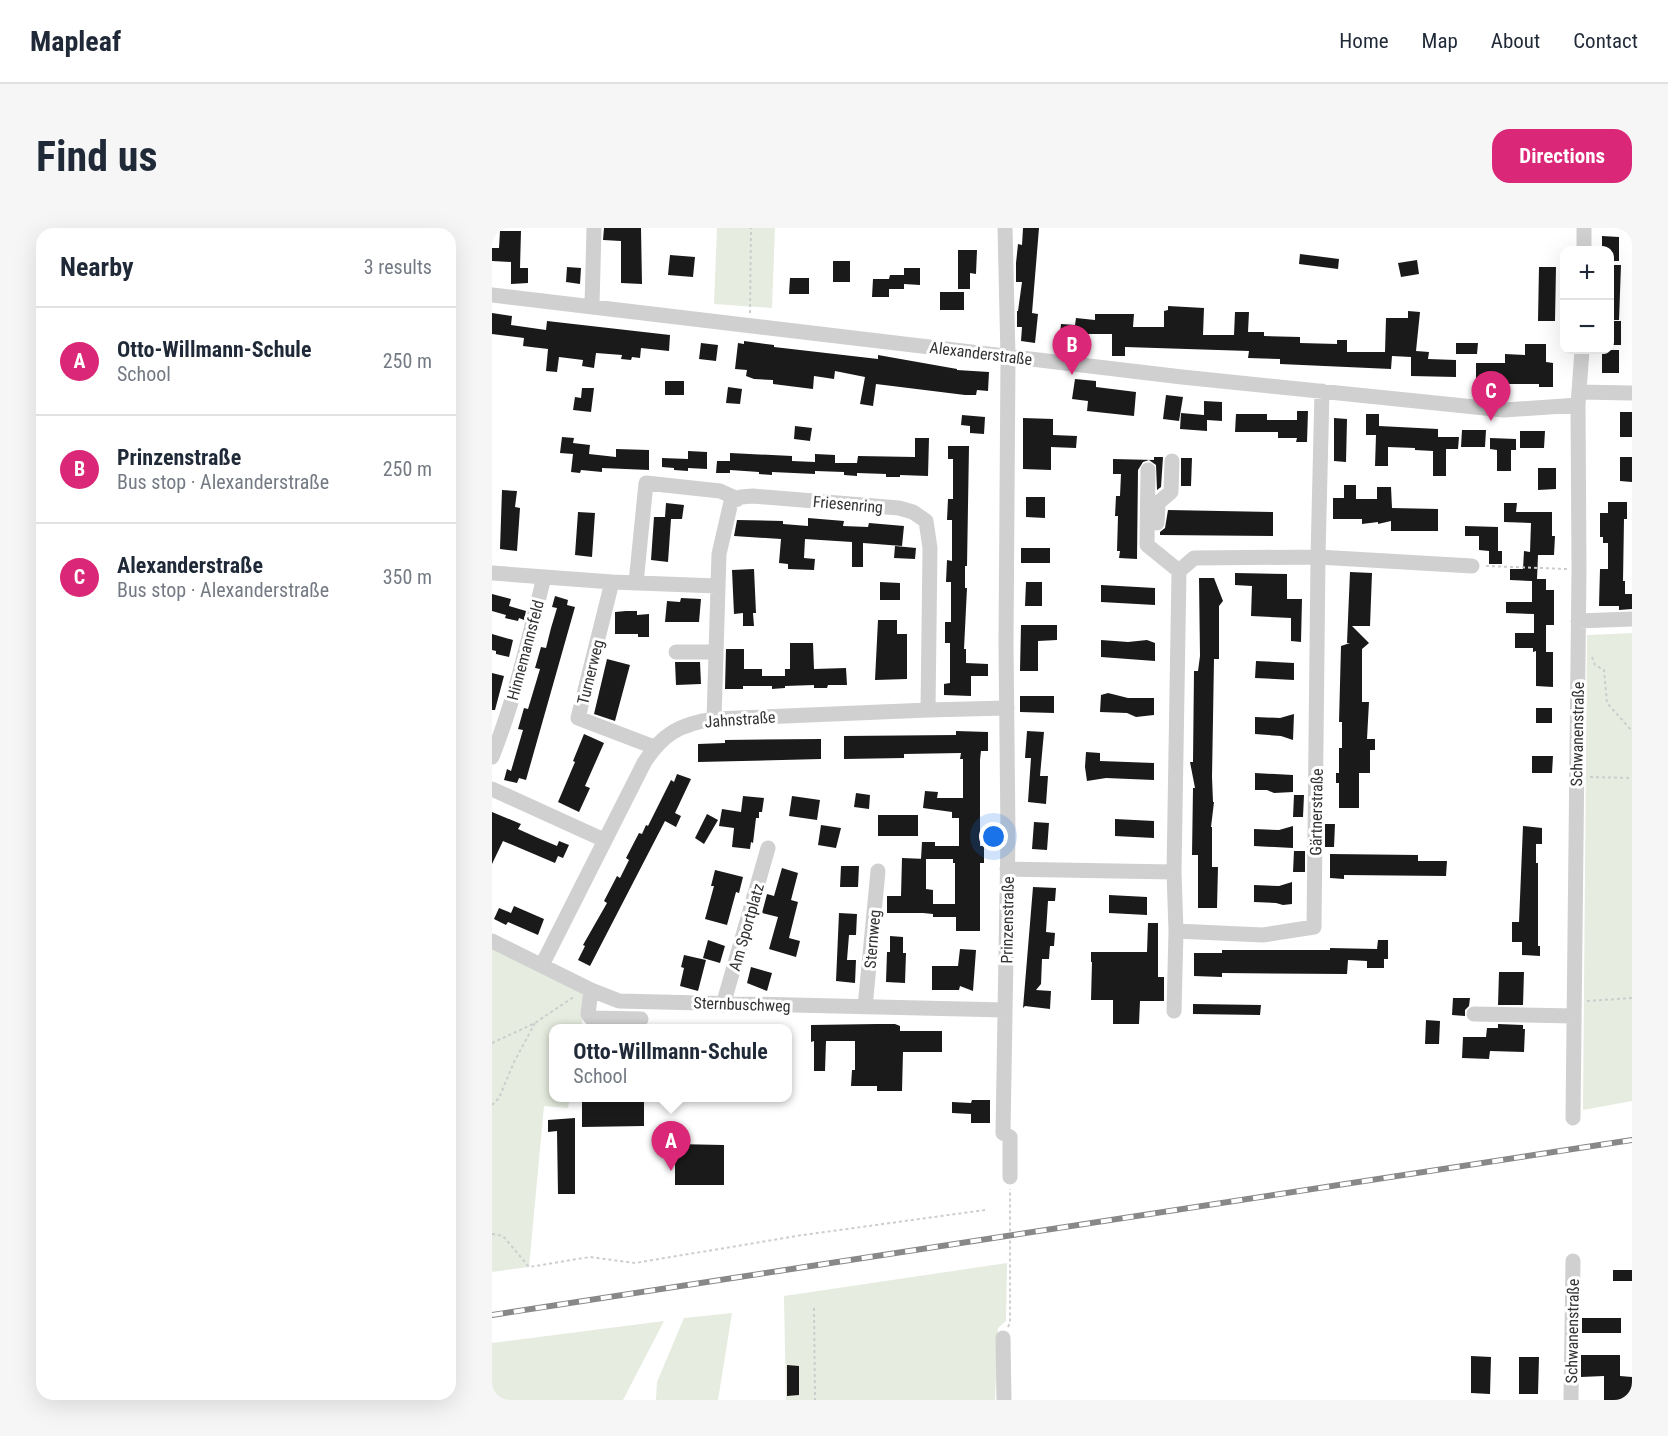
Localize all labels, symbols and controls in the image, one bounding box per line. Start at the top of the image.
text: Mapleaf [30,25,121,58]
text: Home [1339,29,1389,53]
text: Map [1422,29,1458,53]
text: About [1491,29,1540,53]
text: Contact [1573,29,1638,53]
button: Directions [1492,129,1632,183]
text: Find us [36,132,157,181]
map controls [1560,246,1614,354]
button: + [1560,246,1614,300]
text: Nearby [60,252,134,282]
text: 3 results [364,255,432,279]
button: − [1560,300,1614,354]
pin: B [1052,326,1092,375]
text: Otto-Willmann-Schule [117,337,311,362]
street label: Alexanderstraße [929,338,1033,369]
text: A [74,349,85,373]
text: 250 m [383,349,432,373]
text: School [117,362,171,386]
pin: C [1472,372,1510,421]
text: Prinzenstraße [117,445,241,470]
text: B [74,457,85,481]
text: 250 m [383,457,432,481]
text: Bus stop · Alexanderstraße [117,470,329,494]
street label: Friesenring [812,492,884,517]
text: Alexanderstraße [117,553,263,578]
text: C [74,565,85,589]
text: 350 m [383,565,432,589]
text: Bus stop · Alexanderstraße [117,578,329,602]
street label: Hinnemannsfeld [503,598,548,702]
street label: Turnerweg [573,638,608,707]
street label: Schwanenstraße [1567,682,1588,786]
street label: Jahnstraße [704,708,776,731]
street label: Gärtnerstraße [1306,768,1327,856]
your location [979,822,1008,851]
street label: Prinzenstraße [997,876,1018,964]
street label: Am Sportplatz [725,881,768,973]
street label: Sternweg [860,909,885,969]
street label: Sternbuschweg [693,993,791,1016]
popup [549,1024,792,1102]
text: Otto-Willmann-Schule [573,1039,768,1064]
text: School [573,1064,627,1088]
pin: A [652,1122,690,1171]
street label: Schwanenstraße [1562,1279,1583,1383]

